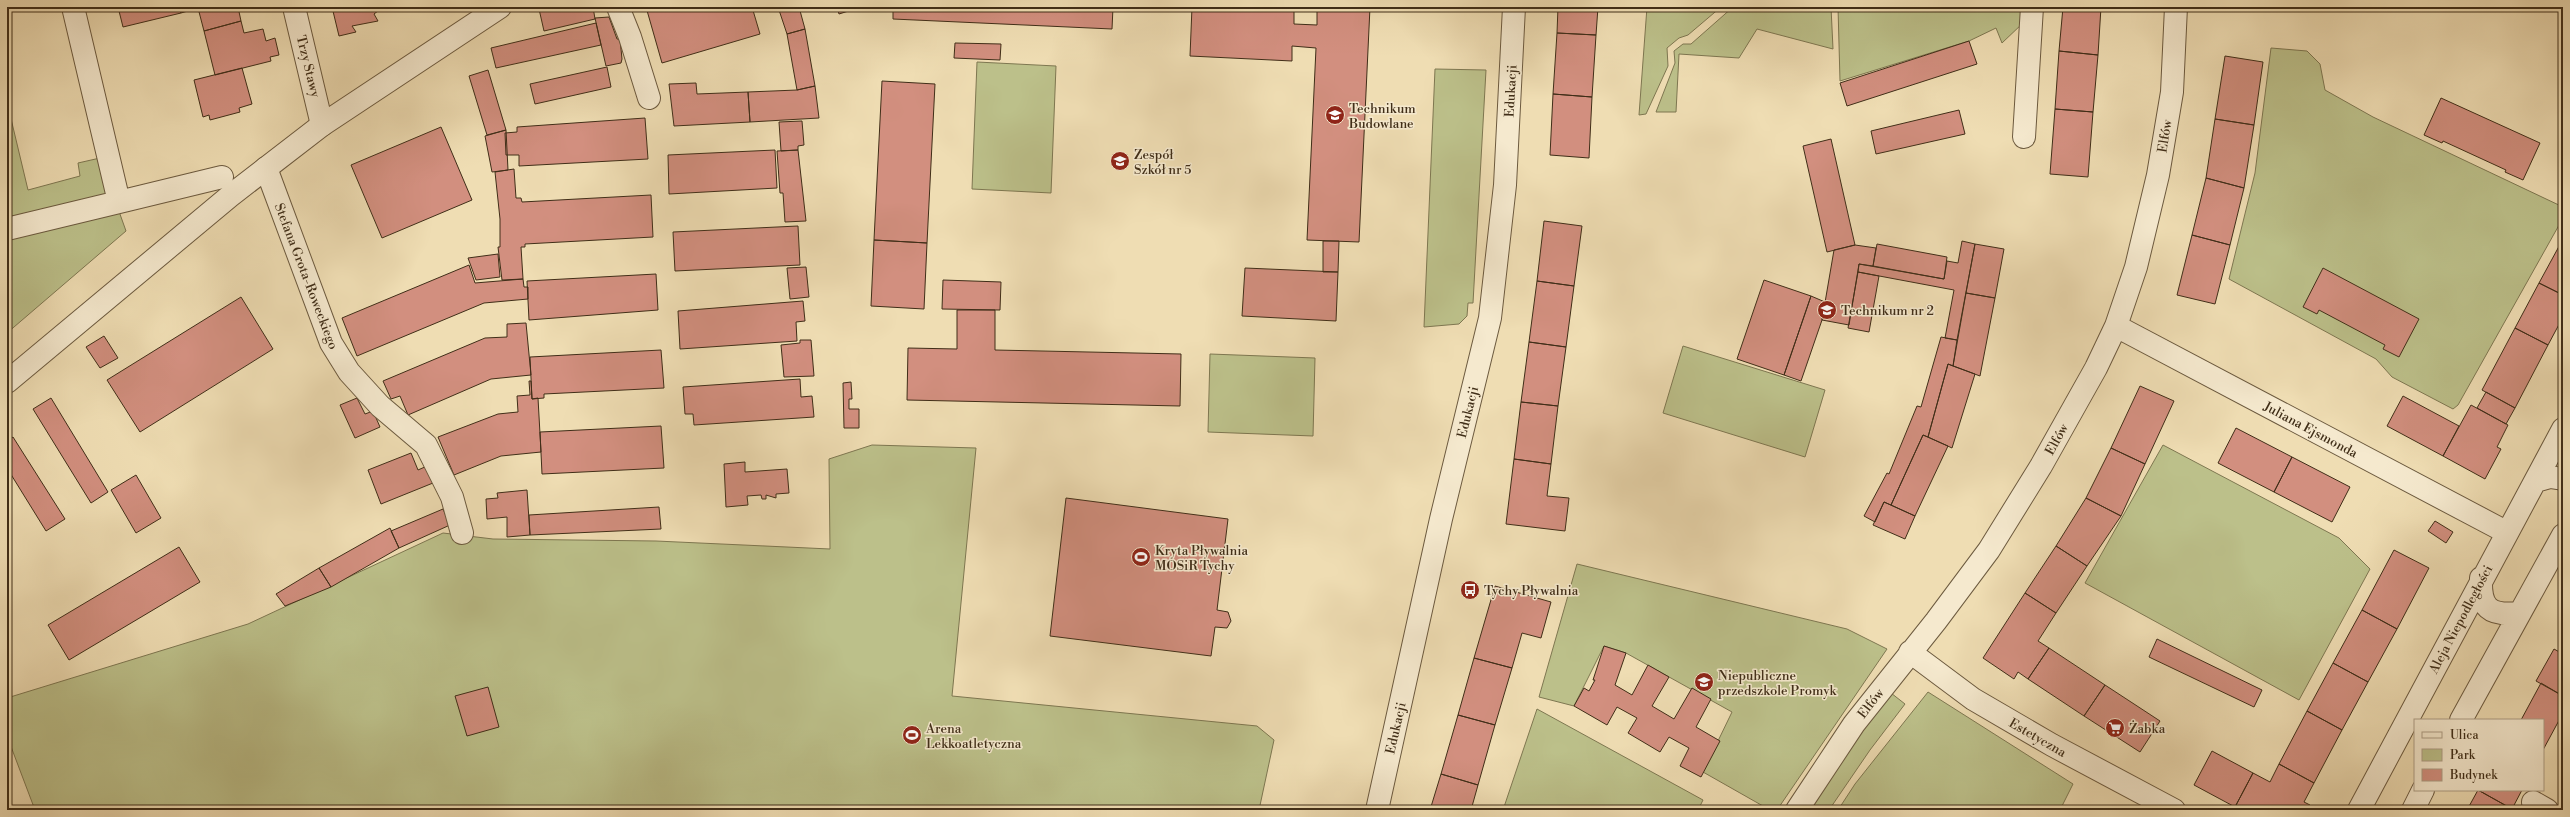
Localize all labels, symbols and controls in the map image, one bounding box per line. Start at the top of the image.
street label: Trzy Stawy [293,34,324,100]
street label: Edukacji [1502,64,1520,118]
place label: Technikum Budowlane [1348,101,1416,132]
school or university icon: Technikum Budowlane [1324,104,1346,126]
street label: Elfów [2154,117,2176,154]
place label: Zespół Szkół nr 5 [1134,147,1191,178]
school or university icon: Zespół Szkół nr 5 [1109,150,1131,172]
street label: Stefana Grota-Roweckiego [271,201,341,352]
school or university icon: Technikum nr 2 [1816,299,1838,321]
place label: Technikum nr 2 [1841,303,1934,319]
street label: Edukacji [1454,385,1482,440]
street label: Juliana Ejsmonda [2260,398,2361,462]
street label: Elfów [2042,420,2072,458]
place label: Kryta Pływalnia MOSiR Tychy [1155,543,1248,574]
sports icon: Kryta Pływalnia MOSiR Tychy [1130,546,1152,568]
street label: Aleja Niepodległości [2425,563,2496,677]
bus stop icon: Tychy Pływalnia [1459,579,1481,601]
place label: Tychy Pływalnia [1484,583,1579,599]
place label: Niepubliczne przedszkole Promyk [1718,668,1838,699]
school or university icon: Niepubliczne przedszkole Promyk [1693,671,1715,693]
street label: Elfów [1854,685,1888,722]
street label: Edukacji [1382,701,1410,756]
street label: Estetyczna [2006,715,2069,761]
supermarket icon: Żabka [2104,717,2126,739]
legend [2414,719,2544,791]
place label: Żabka [2129,720,2166,737]
place label: Arena Lekkoatletyczna [925,721,1022,752]
sports icon: Arena Lekkoatletyczna [901,724,923,746]
text: Ulica [2450,728,2479,743]
text: Park [2450,748,2476,763]
text: Budynek [2449,768,2498,783]

